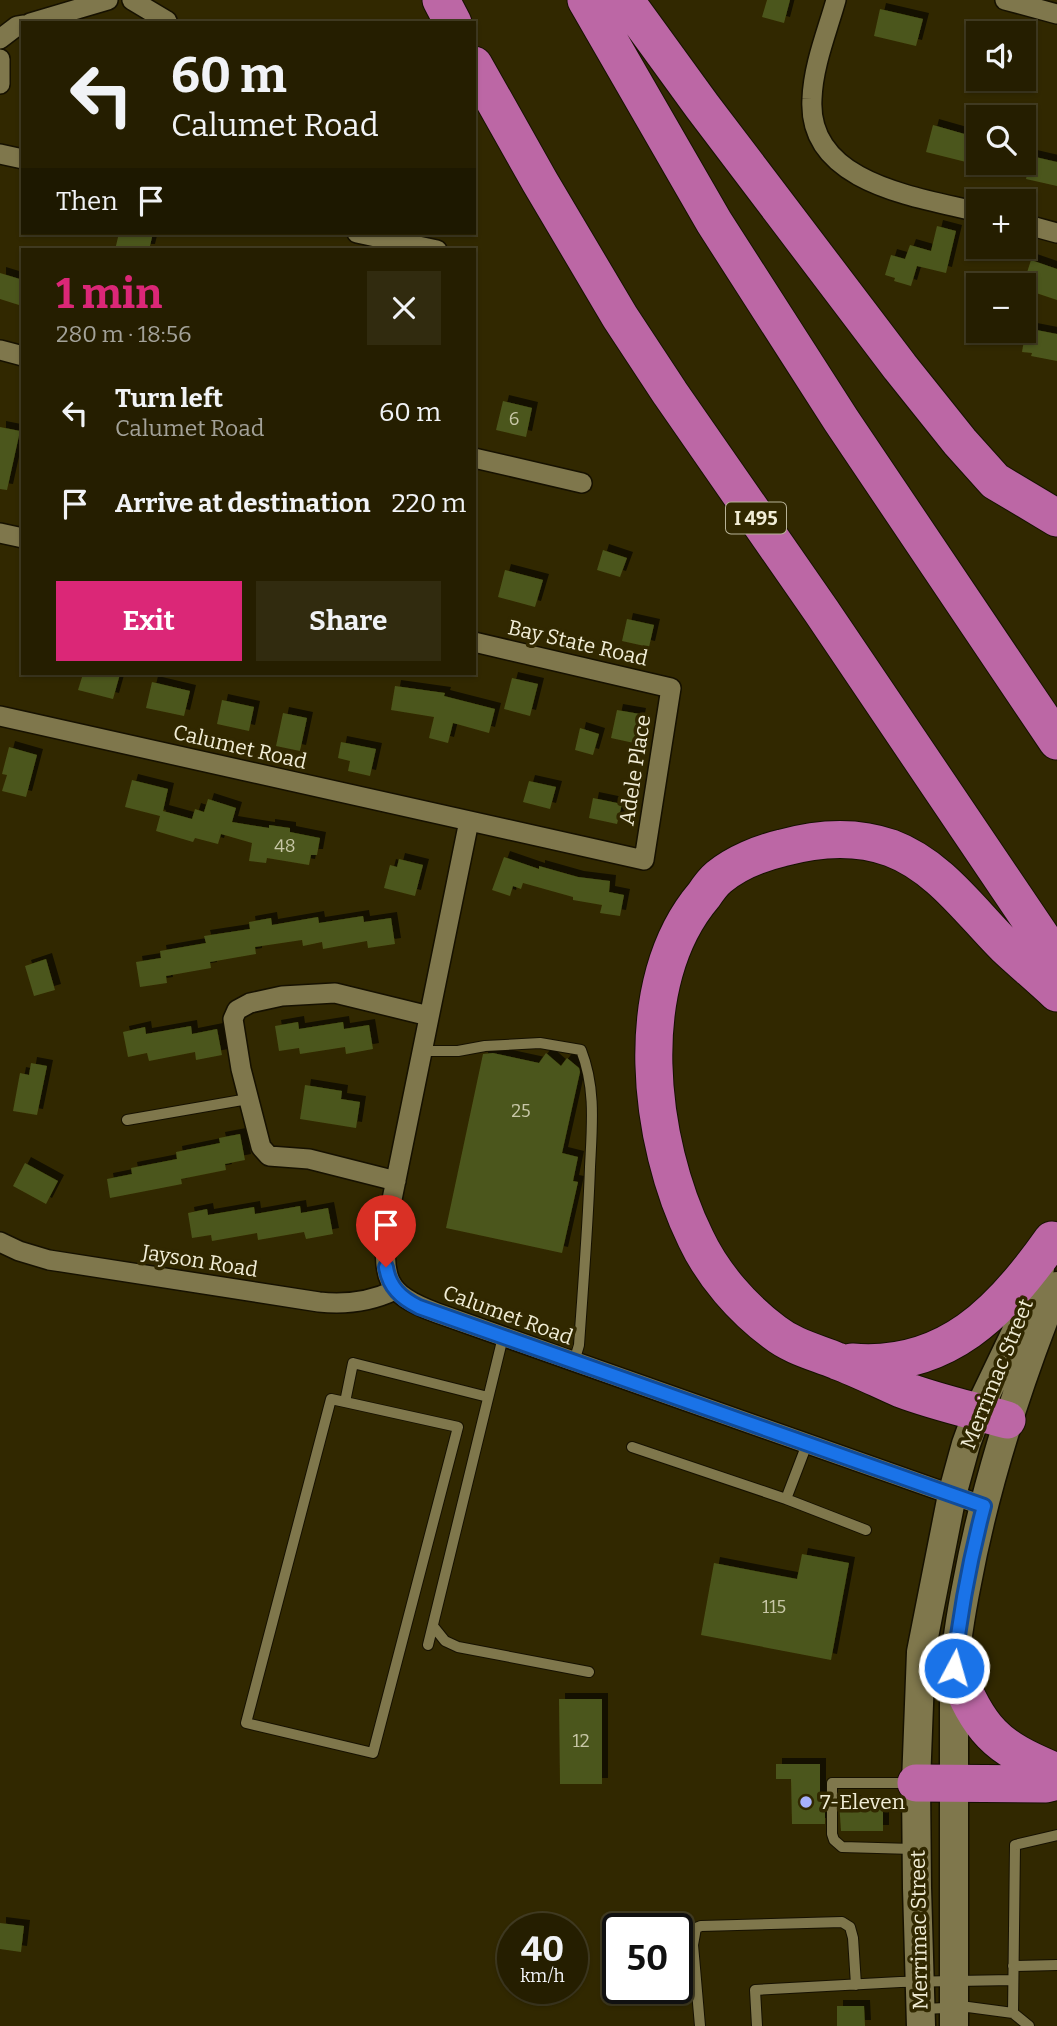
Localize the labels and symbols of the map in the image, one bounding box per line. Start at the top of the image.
house number: 6 [509,408,519,430]
road number: I 495 [726,503,786,534]
street label: Bay State Road [505,614,651,672]
street label: Adele Place [613,713,657,827]
street label: Calumet Road [171,719,309,775]
house number: 48 [274,835,296,857]
house number: 25 [511,1100,531,1122]
pin [356,1195,416,1267]
street label: Jayson Road [139,1239,260,1283]
street label: Calumet Road [439,1279,577,1351]
street label: Merrimac Street [955,1295,1039,1453]
house number: 115 [762,1596,786,1618]
position arrow [917,1631,991,1705]
house number: 12 [572,1730,590,1752]
place label: 7-Eleven [820,1789,905,1815]
marker: 7-Eleven [798,1794,814,1810]
street label: Merrimac Street [905,1849,933,2010]
speed limit sign: 50 [602,1913,693,2004]

